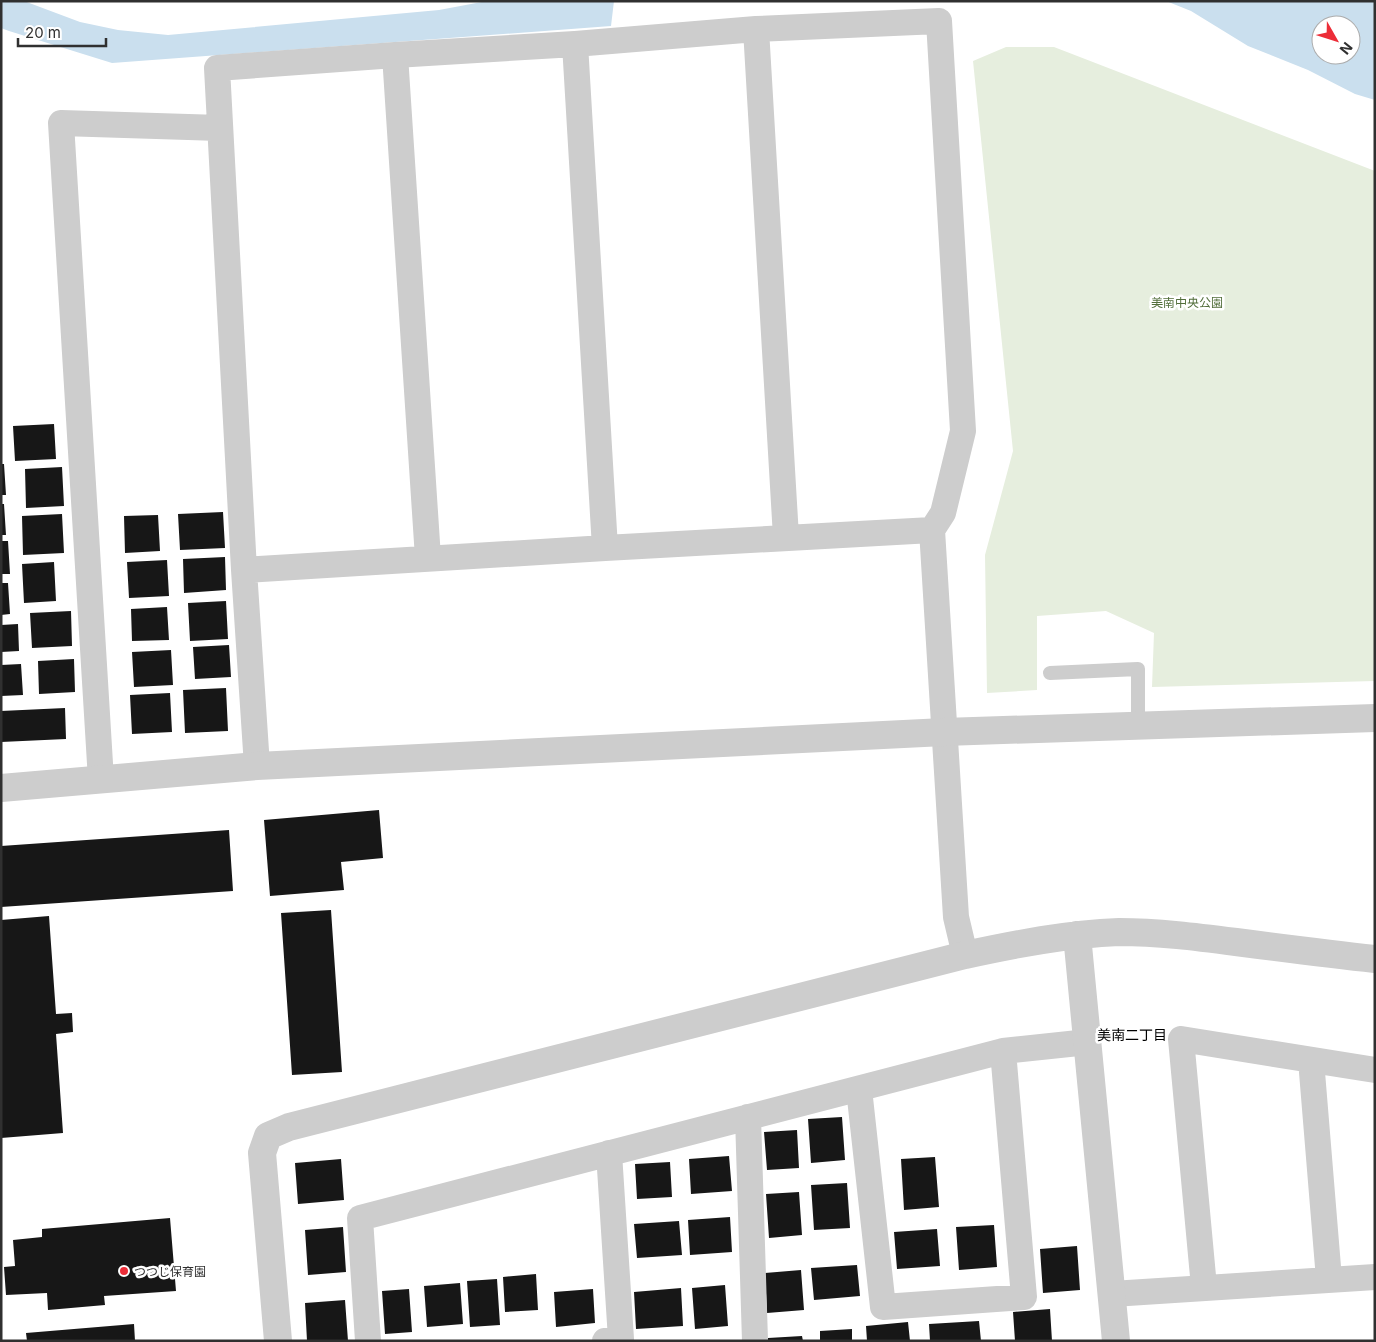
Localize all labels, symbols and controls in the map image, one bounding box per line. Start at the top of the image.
scale bar [18,15,105,47]
north arrow [1311,15,1361,65]
text: 20 m [25,23,61,42]
text: N [1337,39,1356,58]
park label: 美南中央公園 [1151,295,1223,310]
district label: 美南二丁目 [1097,1026,1167,1043]
place label: つつじ保育園 [134,1264,206,1279]
marker: つつじ保育園 [118,1265,130,1277]

